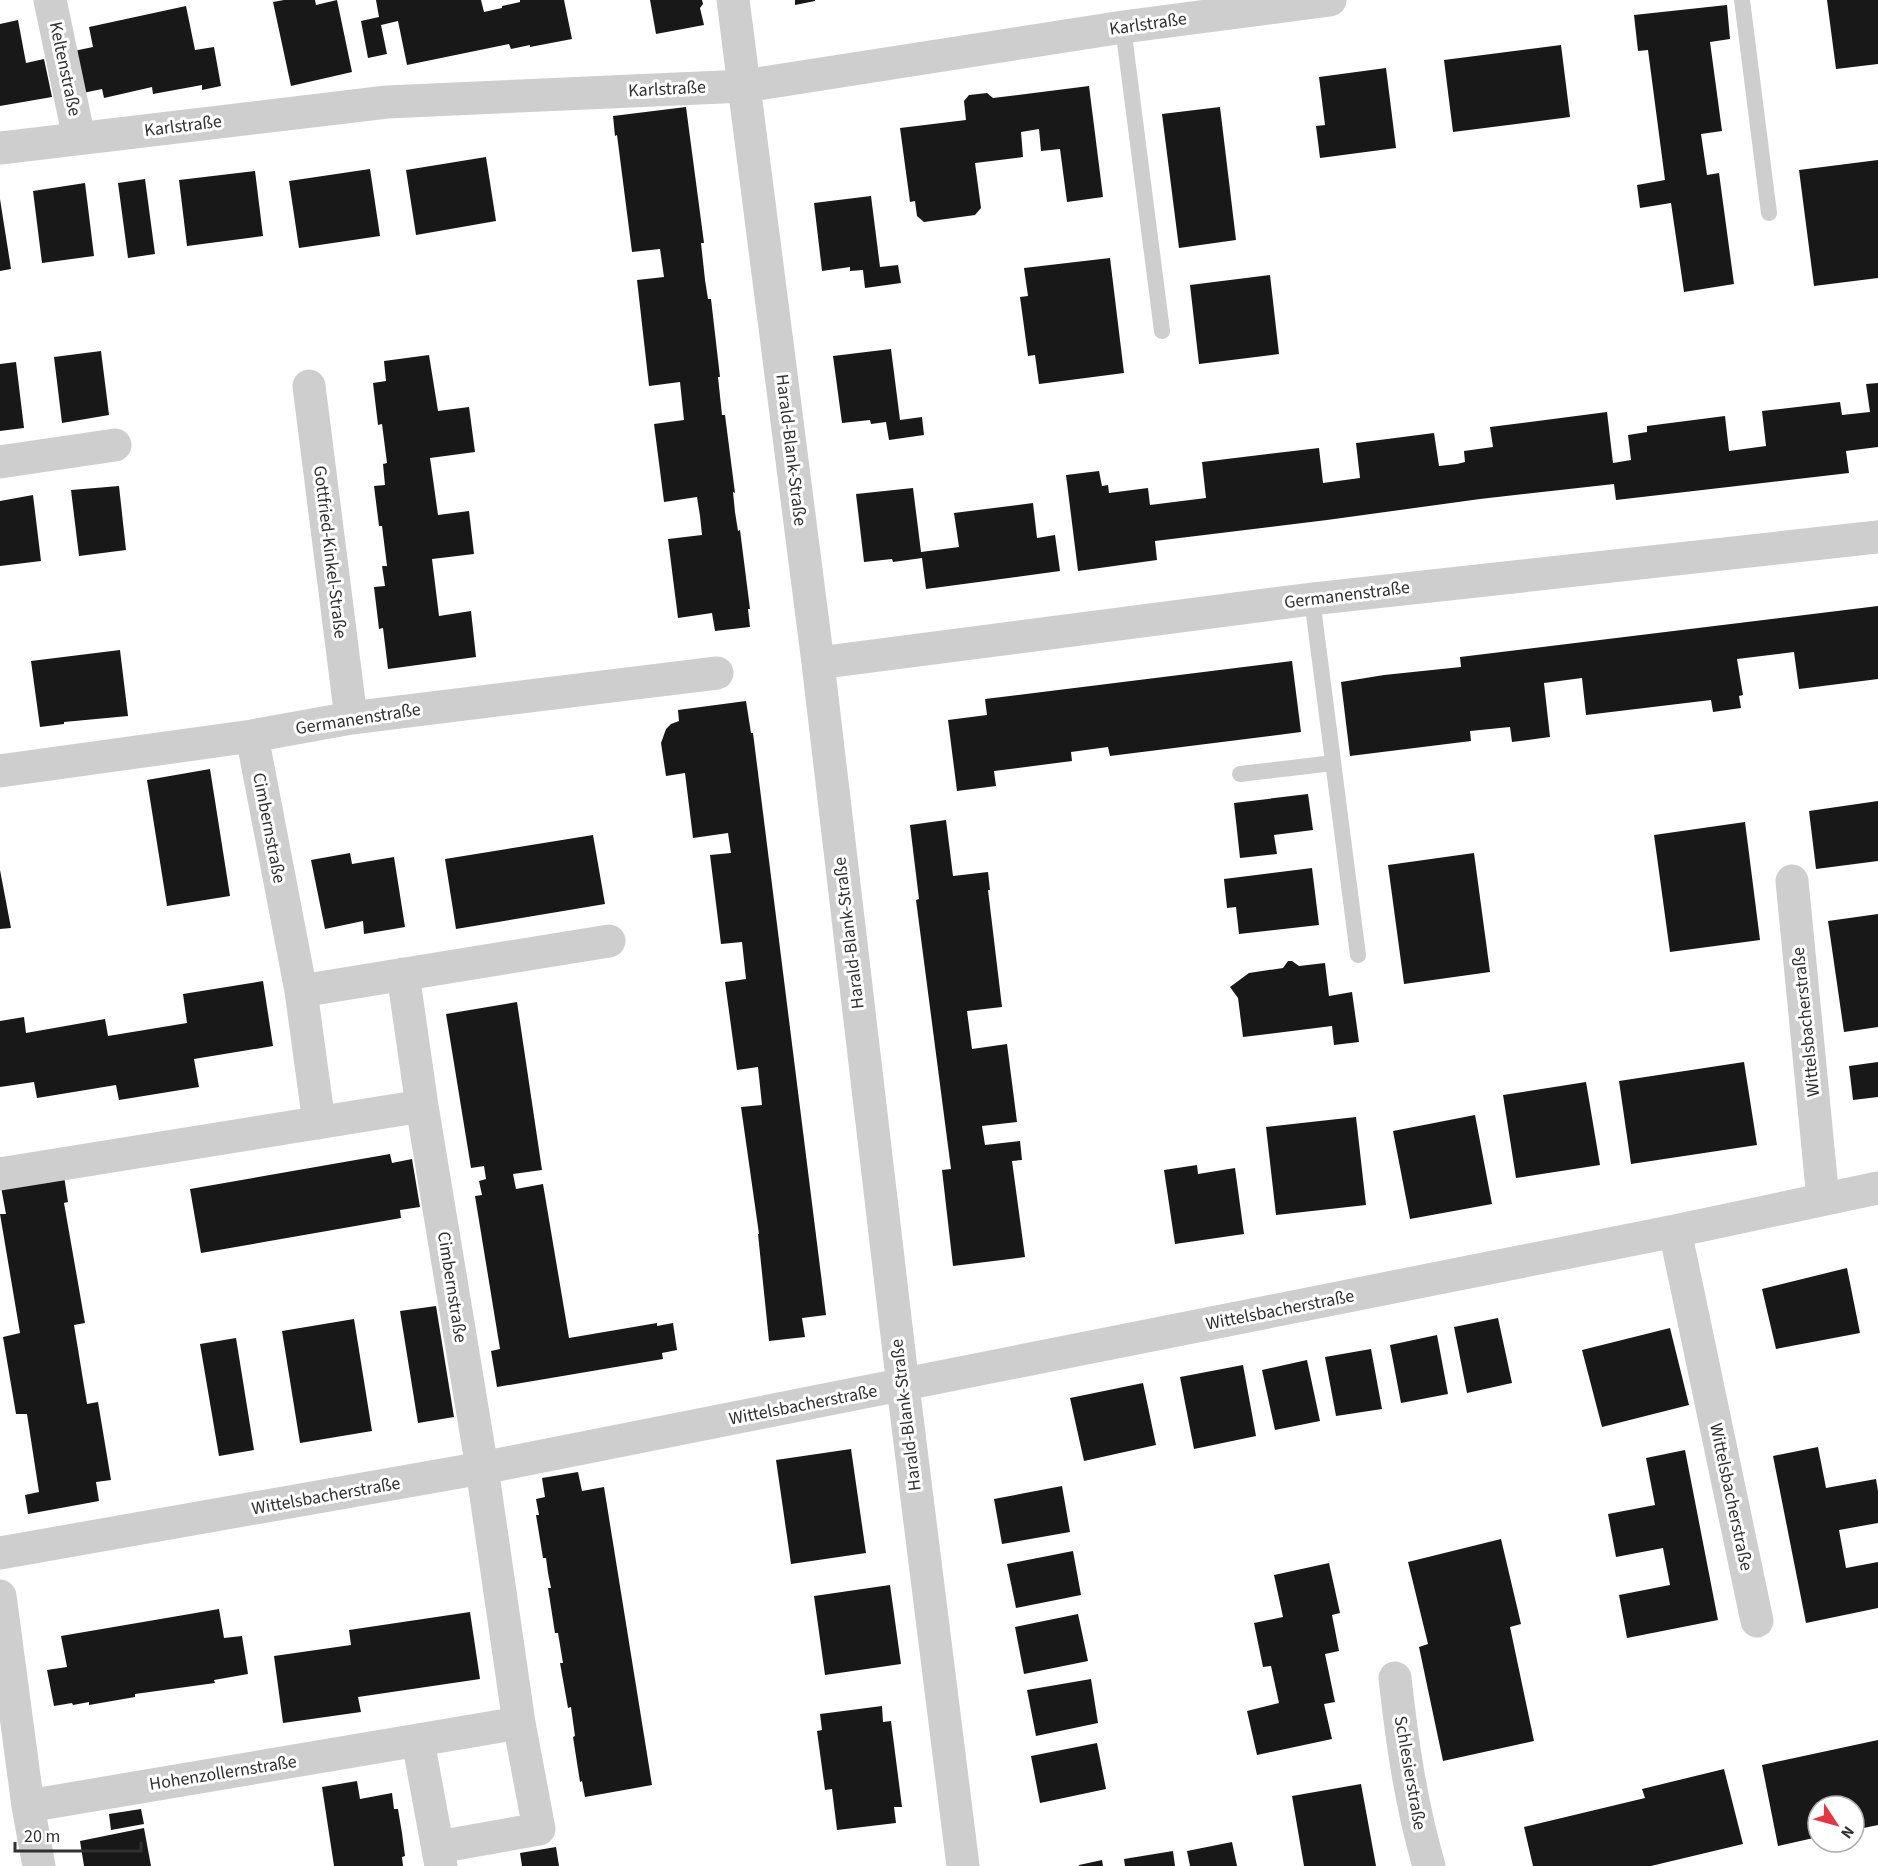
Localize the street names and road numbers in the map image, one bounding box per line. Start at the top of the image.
street label: Karlstraße [1108,6,1188,42]
street label: Keltenstraße [43,20,87,119]
street label: Karlstraße [628,74,707,104]
street label: Karlstraße [143,109,223,143]
street label: Harald-Blank-Straße [769,373,813,527]
street label: Gottfried-Kinkel-Straße [307,464,353,640]
street label: Germanenstraße [1283,575,1411,615]
street label: Germanenstraße [294,697,422,741]
street label: Cimbernstraße [246,771,292,885]
street label: Harald-Blank-Straße [827,856,871,1010]
street label: Wittelsbacherstraße [1786,946,1826,1098]
street label: Cimbernstraße [431,1230,473,1344]
street label: Wittelsbacherstraße [1204,1283,1356,1337]
street label: Harald-Blank-Straße [884,1338,928,1492]
street label: Wittelsbacherstraße [727,1378,879,1432]
street label: Wittelsbacherstraße [1703,1421,1759,1573]
street label: Wittelsbacherstraße [250,1471,402,1521]
street label: Schlesierstraße [1388,1714,1432,1832]
street label: Hohenzollernstraße [147,1749,299,1797]

